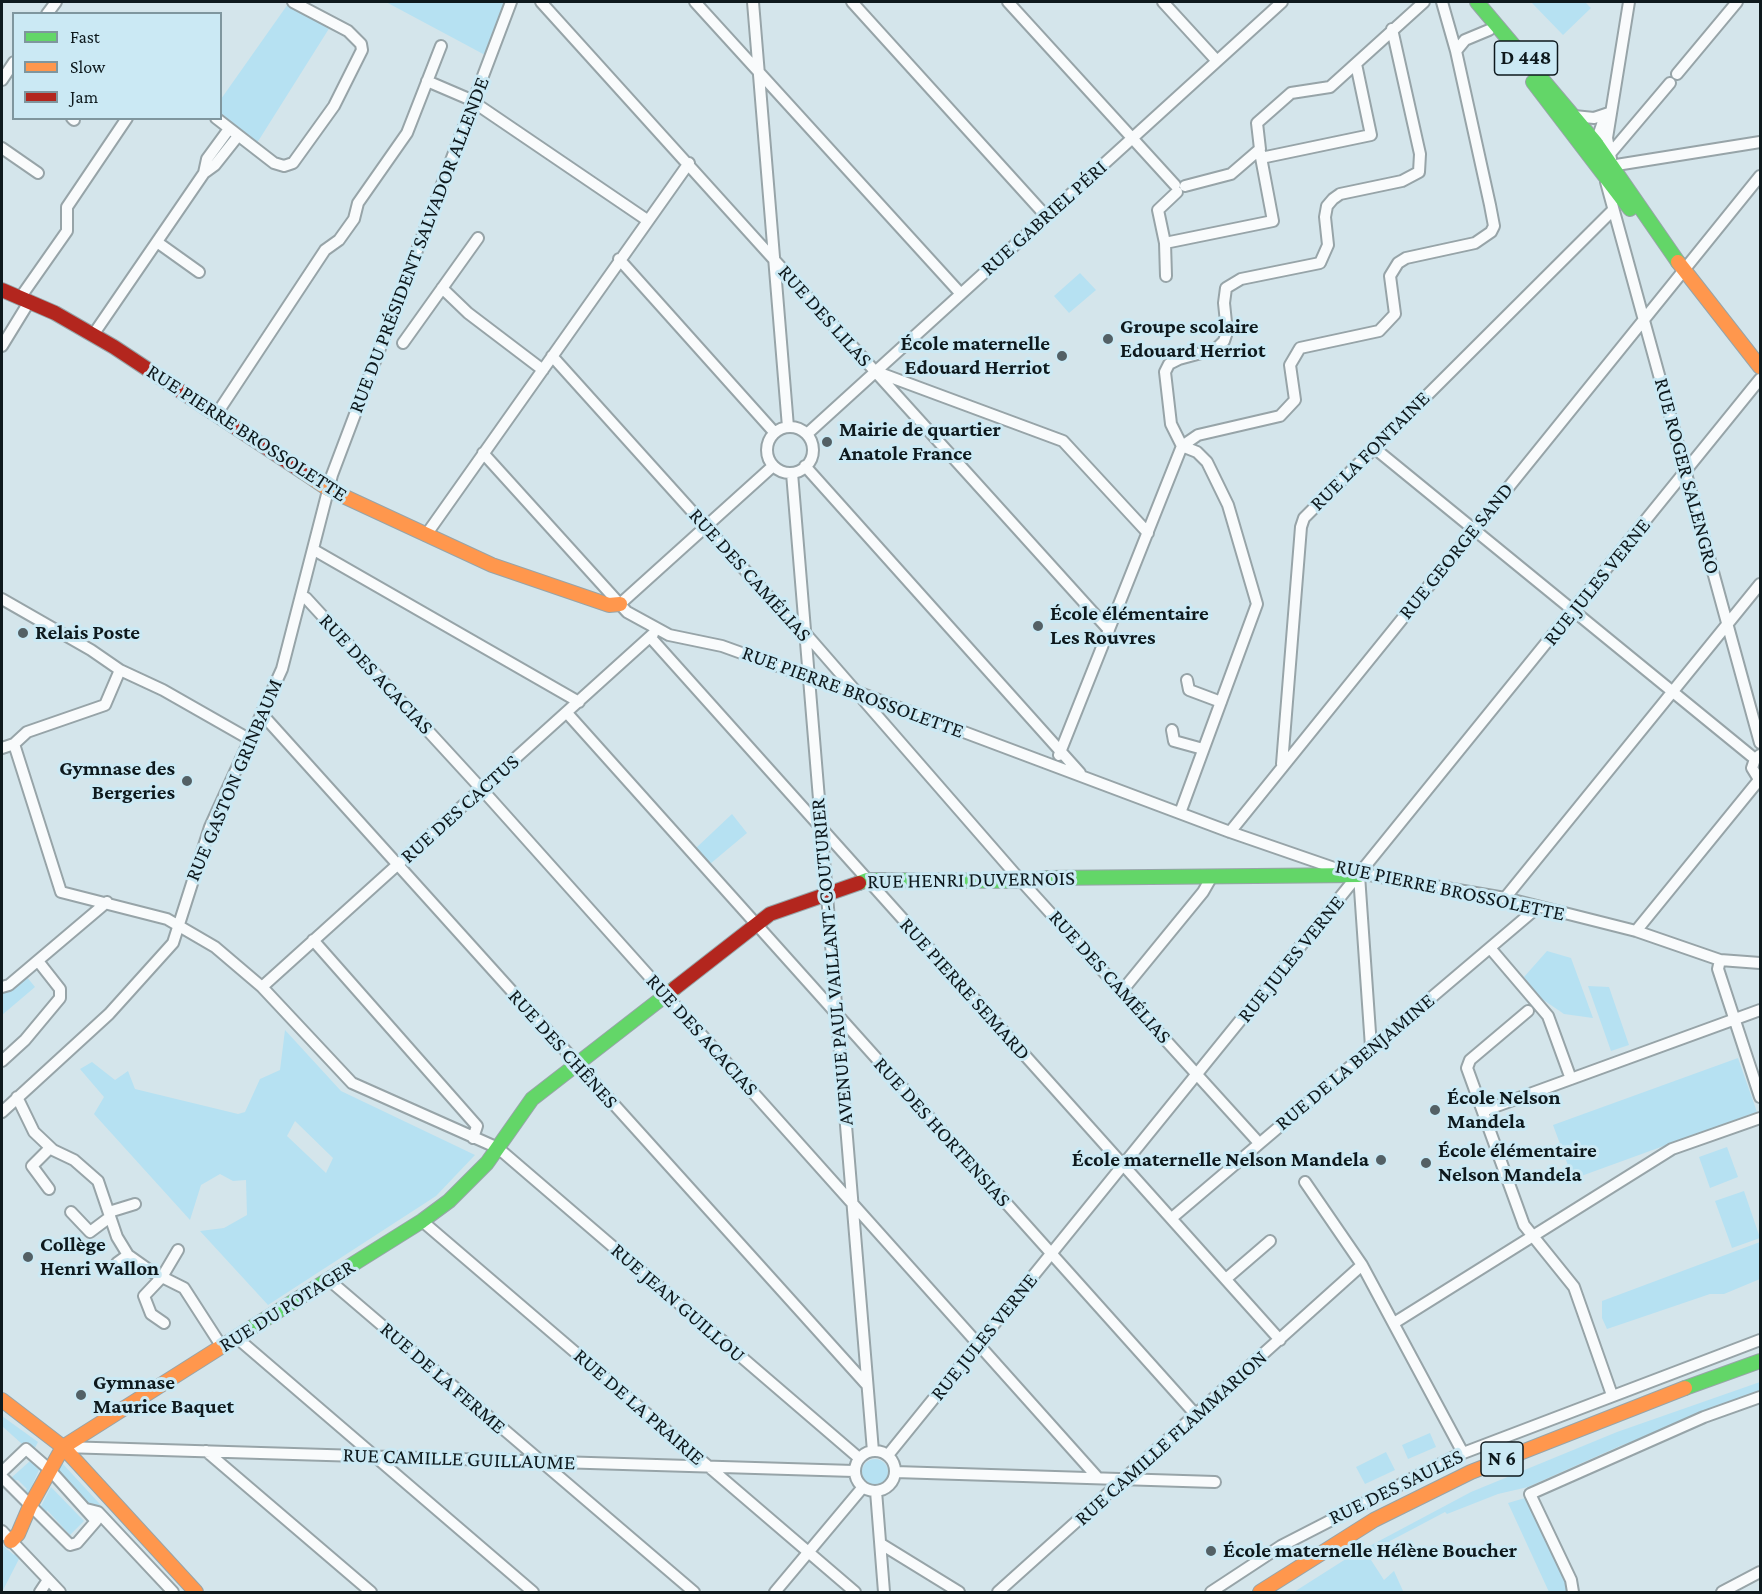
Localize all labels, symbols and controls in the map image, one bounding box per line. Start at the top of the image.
legend [12,12,222,120]
text: Fast [70,27,100,47]
road number: D 448 [1494,41,1558,75]
text: Slow [70,57,105,77]
street label: RUE DU PRÉSIDENT SALVADOR ALLENDE [343,74,495,416]
text: Jam [70,87,98,107]
street label: RUE GABRIEL PÉRI [976,155,1112,281]
street label: RUE DES LILAS [773,260,877,372]
place label: Groupe scolaire Edouard Herriot [1120,314,1265,364]
place label: École maternelle Edouard Herriot [901,331,1050,381]
marker: Groupe scolaire Edouard Herriot [1101,332,1115,346]
marker: École maternelle Edouard Herriot [1055,349,1069,363]
street label: RUE PIERRE BROSSOLETTE [142,359,352,507]
street label: RUE ROGER SALENGRO [1649,375,1725,577]
street label: RUE LA FONTAINE [1305,386,1435,516]
place label: Mairie de quartier Anatole France [839,417,1001,467]
marker: Mairie de quartier Anatole France [820,435,834,449]
street label: RUE GEORGE SAND [1393,478,1519,624]
street label: RUE DES CAMÉLIAS [683,503,817,647]
street label: RUE JULES VERNE [1538,513,1656,651]
place label: École élémentaire Les Rouvres [1050,601,1209,651]
street label: RUE DES ACACIAS [314,608,438,740]
marker: École élémentaire Les Rouvres [1031,619,1045,633]
place label: Relais Poste [35,620,140,646]
marker: Relais Poste [16,626,30,640]
street label: RUE PIERRE BROSSOLETTE [739,640,967,744]
street label: RUE GASTON GRINBAUM [180,675,288,885]
street label: RUE DES CACTUS [396,749,524,869]
place label: Gymnase des Bergeries [59,756,175,806]
marker: Gymnase des Bergeries [180,774,194,788]
street label: AVENUE PAUL VAILLANT-COUTURIER [805,797,859,1127]
street label: RUE PIERRE BROSSOLETTE [1333,853,1567,927]
street label: RUE HENRI DUVERNOIS [867,866,1075,894]
street label: RUE JULES VERNE [1232,890,1350,1028]
street label: RUE DES CAMÉLIAS [1043,905,1177,1049]
street label: RUE PIERRE SEMARD [894,912,1036,1066]
street label: RUE DES ACACIAS [641,969,763,1101]
street label: RUE DES CHÊNES [503,984,623,1114]
street label: RUE DE LA BENJAMINE [1270,988,1440,1136]
street label: RUE DES HORTENSIAS [868,1052,1016,1212]
place label: École Nelson Mandela [1447,1085,1561,1135]
marker: École Nelson Mandela [1428,1103,1442,1117]
place label: École élémentaire Nelson Mandela [1438,1138,1597,1188]
place label: École maternelle Nelson Mandela [1072,1147,1369,1173]
marker: École maternelle Nelson Mandela [1374,1153,1388,1167]
marker: École élémentaire Nelson Mandela [1419,1156,1433,1170]
place label: Collège Henri Wallon [40,1232,159,1282]
street label: RUE JEAN GUILLOU [606,1238,750,1368]
marker: Collège Henri Wallon [21,1250,35,1264]
street label: RUE DU POTAGER [215,1254,359,1358]
street label: RUE JULES VERNE [925,1268,1043,1406]
street label: RUE DE LA FERME [375,1317,511,1439]
street label: RUE DE LA PRAIRIE [568,1343,710,1471]
street label: RUE CAMILLE FLAMMARION [1070,1345,1272,1531]
place label: Gymnase Maurice Baquet [93,1370,234,1420]
marker: Gymnase Maurice Baquet [74,1388,88,1402]
street label: RUE CAMILLE GUILLAUME [342,1442,576,1476]
road number: N 6 [1481,1442,1523,1476]
street label: RUE DES SAULES [1325,1444,1467,1530]
place label: École maternelle Hélène Boucher [1223,1538,1517,1564]
marker: École maternelle Hélène Boucher [1204,1544,1218,1558]

